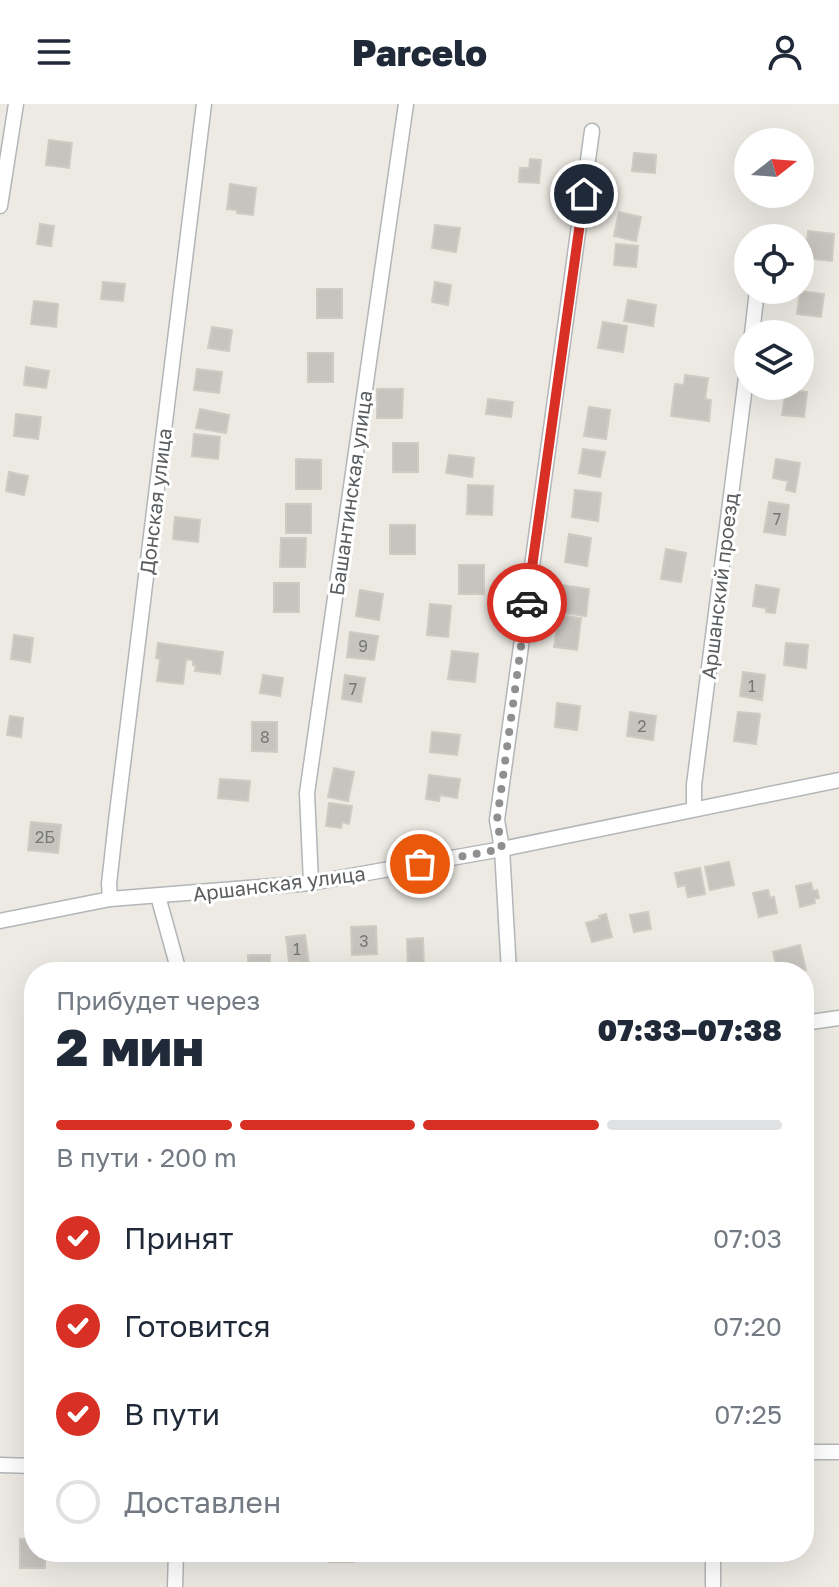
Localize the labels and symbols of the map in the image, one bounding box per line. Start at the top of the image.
north arrow [734,128,814,208]
pin [550,160,618,228]
street label: Башантинская улица [324,389,376,597]
street label: Донская улица [134,427,176,575]
street label: Аршанский проезд [696,491,742,681]
house number: 7 [773,509,781,529]
courier [487,563,567,643]
house number: 9 [358,636,368,656]
house number: 1 [748,676,756,696]
house number: 7 [349,679,357,699]
house number: 2 [637,716,647,736]
house number: 8 [260,727,270,747]
house number: 2Б [35,827,55,847]
pin [386,830,454,898]
street label: Аршанская улица [191,860,367,906]
house number: 3 [359,931,369,951]
house number: 1 [293,939,301,959]

